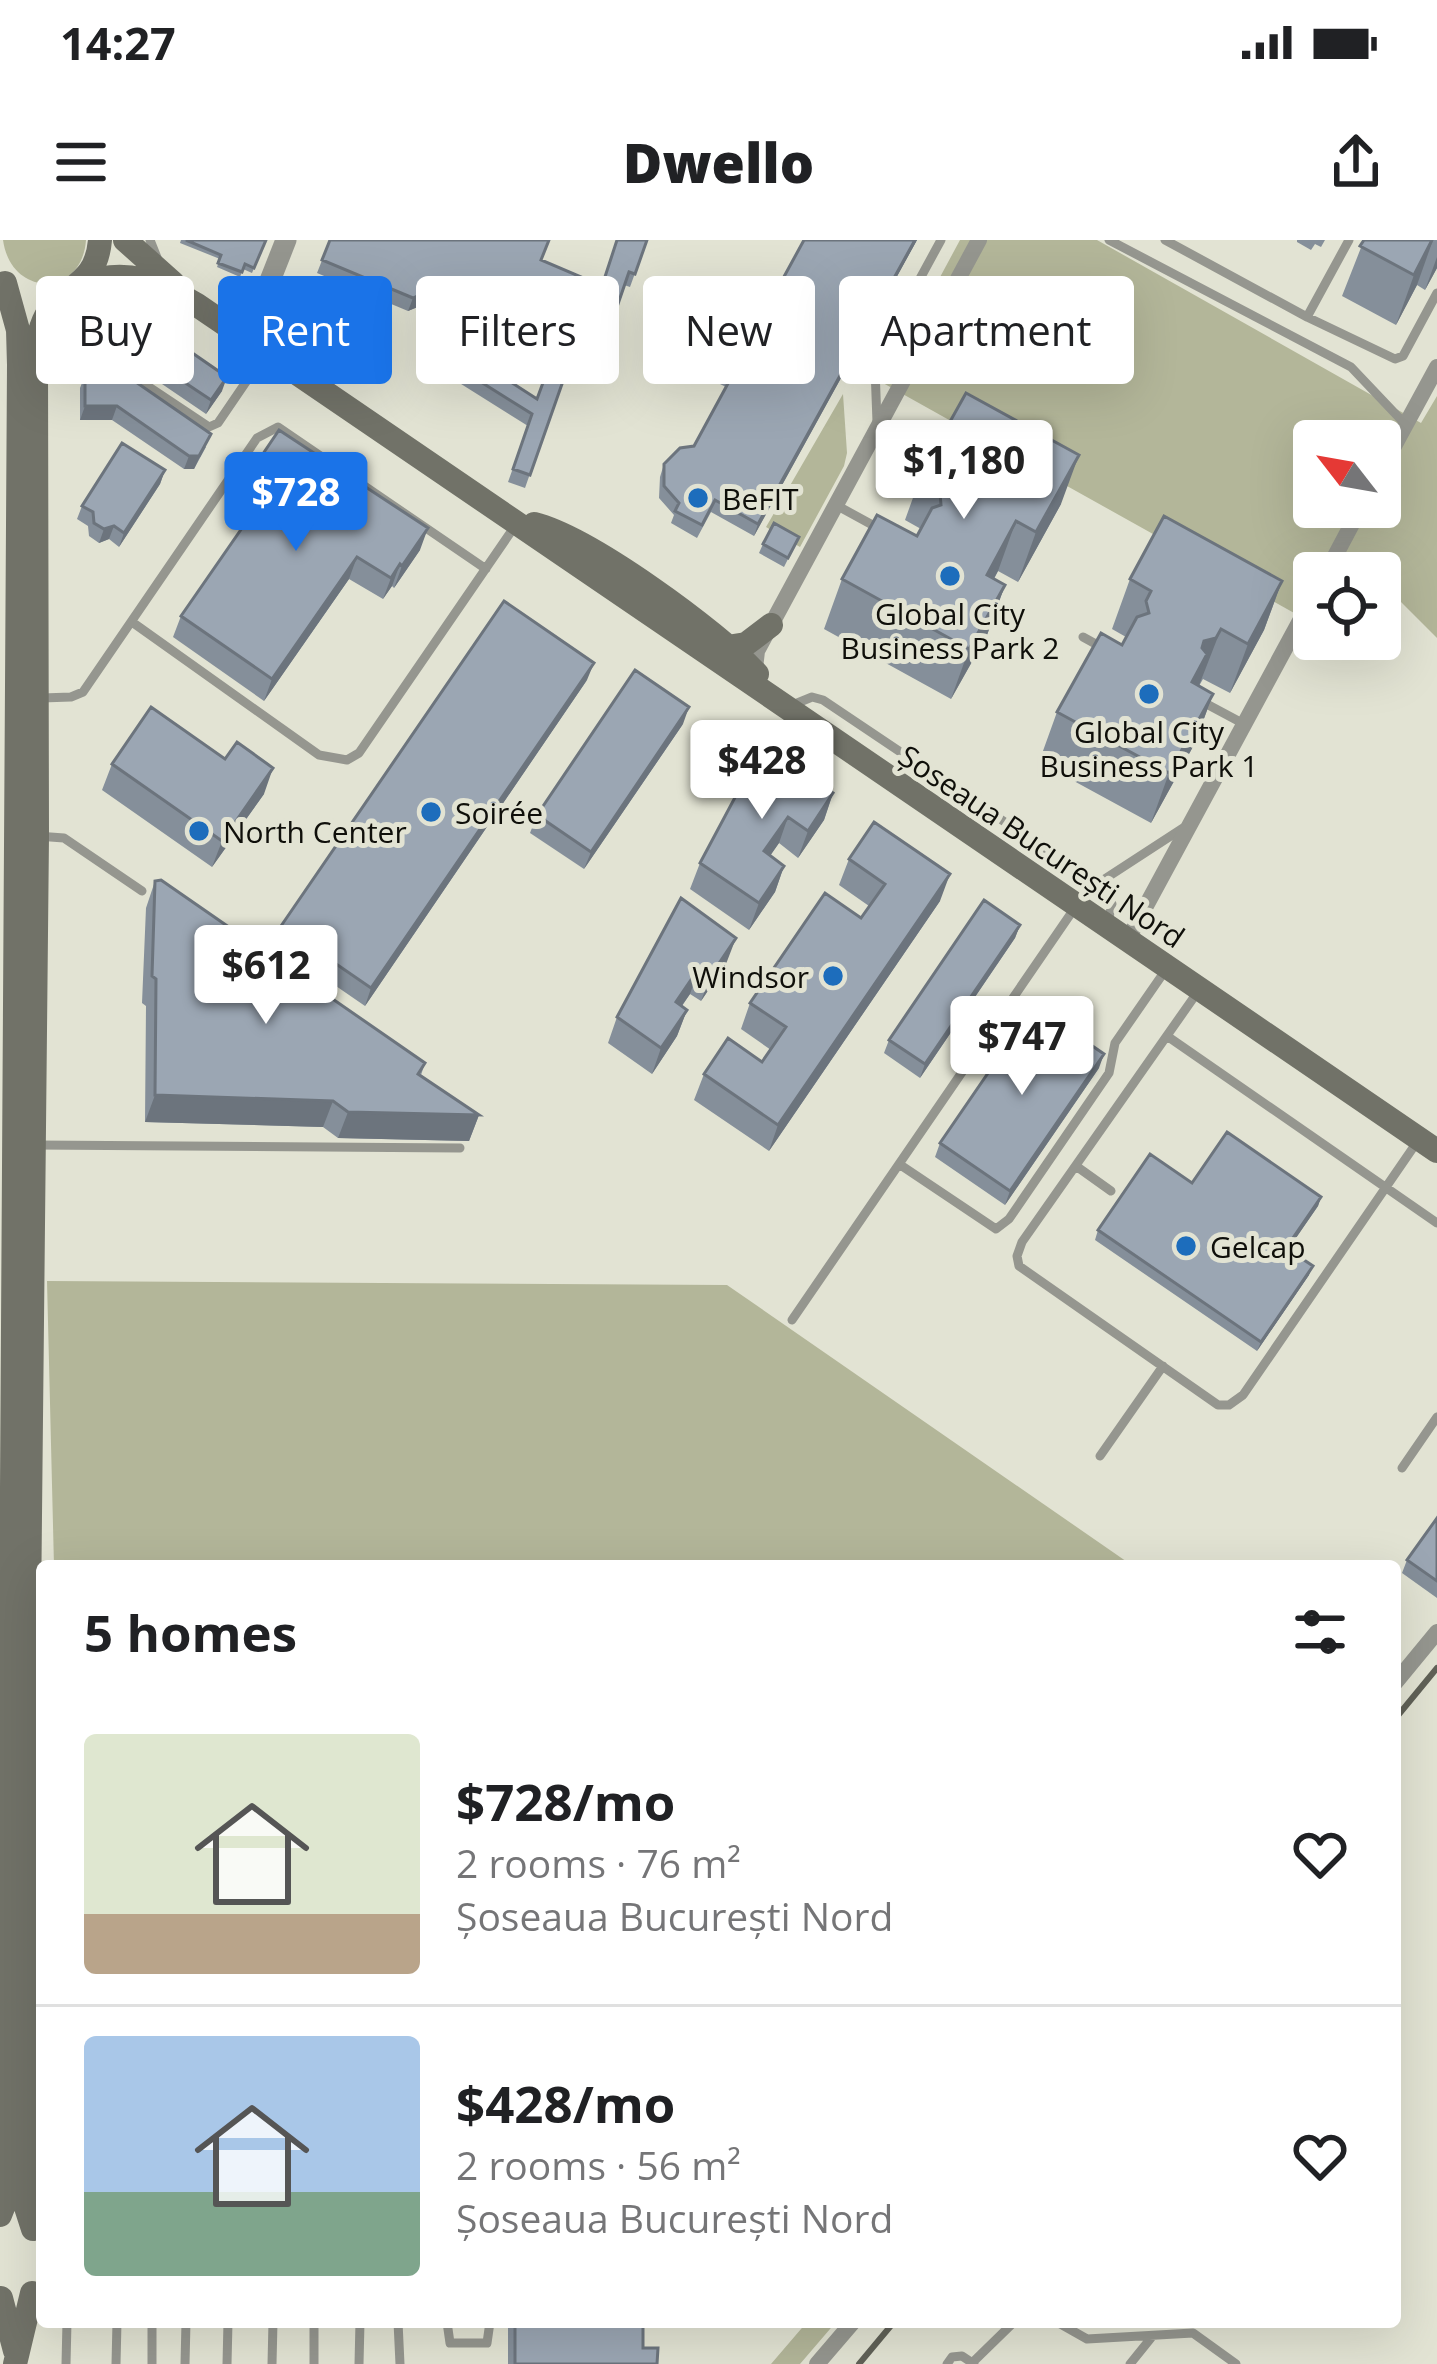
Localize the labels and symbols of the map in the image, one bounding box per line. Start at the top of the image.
pin: $1,180 [866,420,1062,522]
north arrow [1293,420,1401,528]
pin: $728 [225,452,367,554]
place label: BeFIT [722,478,799,519]
marker: BeFIT [685,485,711,511]
marker: Global City Business Park 2 [937,563,963,589]
place label: Global City Business Park 2 [841,593,1059,668]
marker: Global City Business Park 1 [1136,681,1162,707]
place label: Global City Business Park 1 [1040,711,1258,786]
pin: $428 [691,720,833,822]
street label: Șoseaua București Nord [891,735,1193,957]
place label: Soirée [455,792,543,833]
marker: Soirée [418,799,444,825]
place label: North Center [223,811,407,852]
marker: North Center [186,818,212,844]
pin: $612 [195,925,337,1027]
place label: Windsor [692,956,809,997]
marker: Windsor [820,963,846,989]
pin: $747 [951,996,1093,1098]
place label: Gelcap [1210,1226,1306,1267]
marker: Gelcap [1173,1233,1199,1259]

